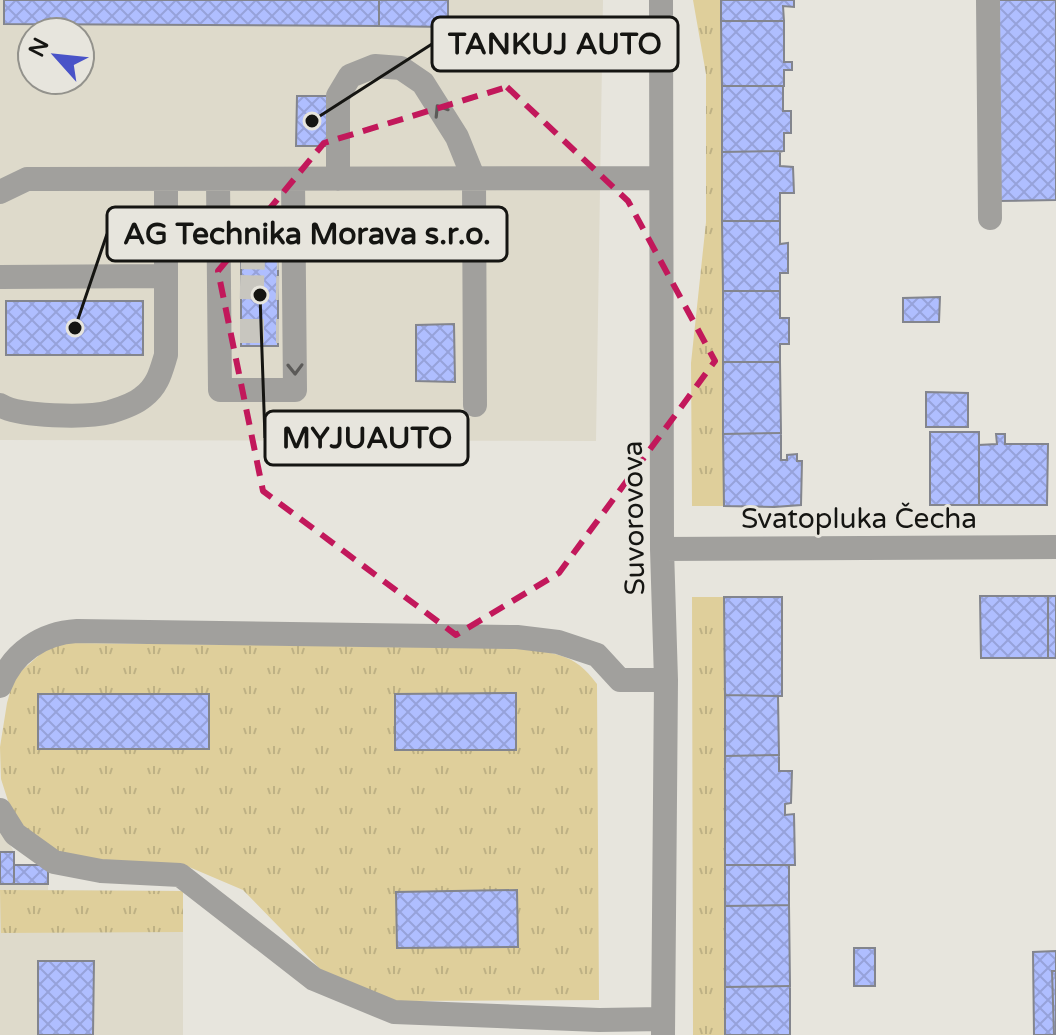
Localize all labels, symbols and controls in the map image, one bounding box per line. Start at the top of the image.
north arrow [16,16,96,96]
callout: TANKUJ AUTO [432,17,678,71]
text: TANKUJ AUTO [447,26,662,63]
text: N [23,34,55,61]
one-way arrow [434,104,449,119]
callout: AG Technika Morava s.r.o. [107,207,507,261]
text: AG Technika Morava s.r.o. [123,216,491,253]
one-way arrow [286,363,304,376]
callout: MYJUAUTO [265,411,468,465]
text: MYJUAUTO [282,420,452,457]
street label: Suvorovova [616,440,652,596]
street label: Svatopluka Čecha [741,502,977,536]

